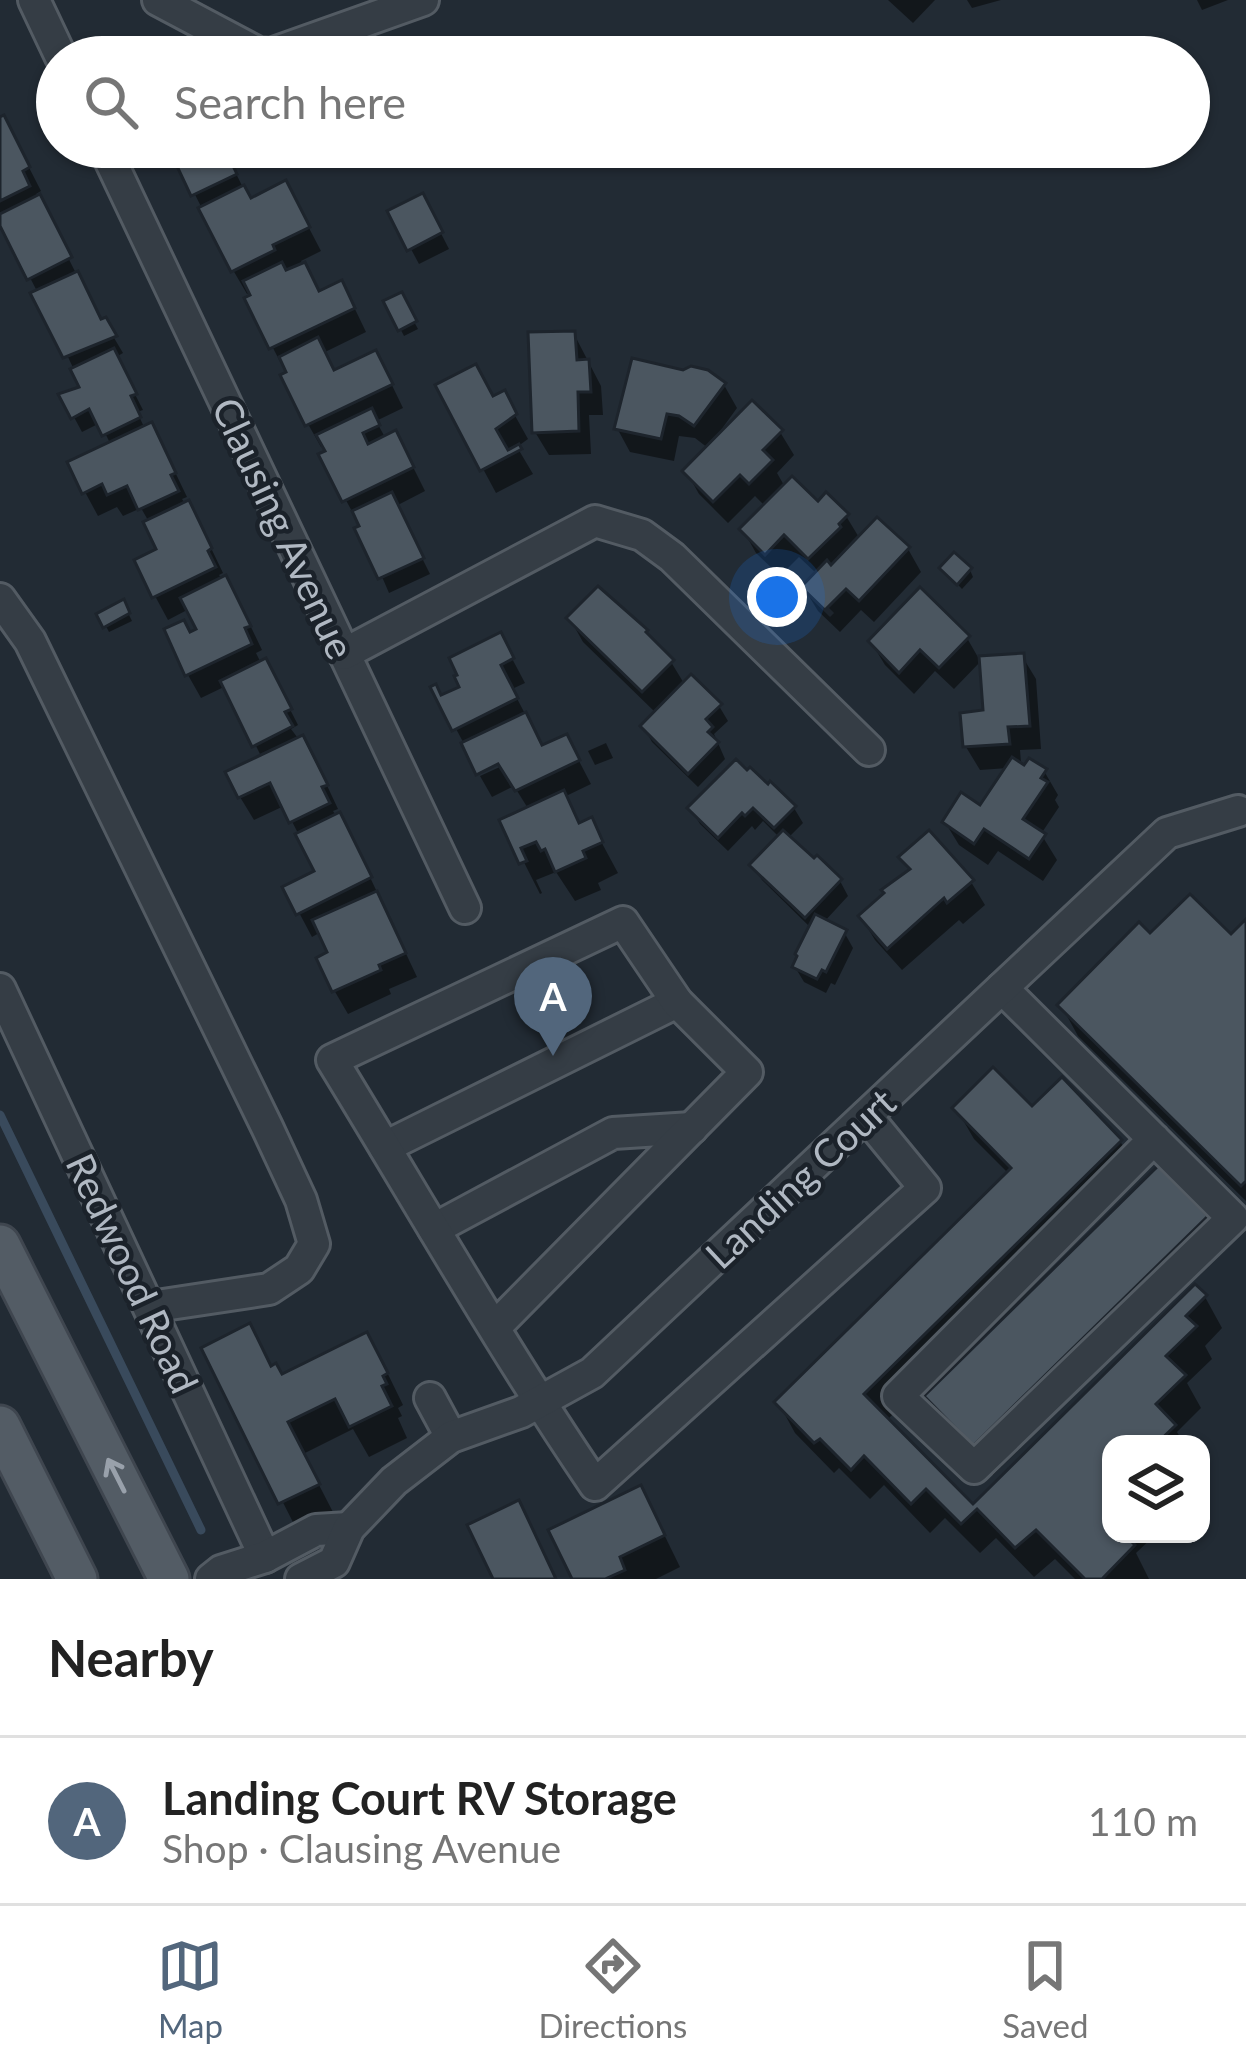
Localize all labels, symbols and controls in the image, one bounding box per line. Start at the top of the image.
search box [36,36,1210,168]
icon: search [78,69,144,135]
text: Search here [174,75,406,129]
street label: Clausing Avenue [203,390,365,666]
your location [747,567,807,627]
pin: A [514,957,592,1056]
street label: Landing Court [696,1079,904,1277]
street label: Redwood Road [58,1146,208,1400]
map controls [1102,1435,1210,1543]
button: layers [1102,1435,1210,1543]
one-way arrow [104,1457,127,1493]
text: Nearby [48,1627,214,1688]
text: Landing Court RV Storage [162,1771,677,1825]
text: A [73,1798,101,1844]
text: 110 m [1088,1798,1198,1844]
text: Shop · Clausing Avenue [162,1825,561,1871]
tab: Map [157,1933,223,2045]
tab: Directions [538,1933,687,2045]
tab: Saved [1002,1933,1089,2045]

